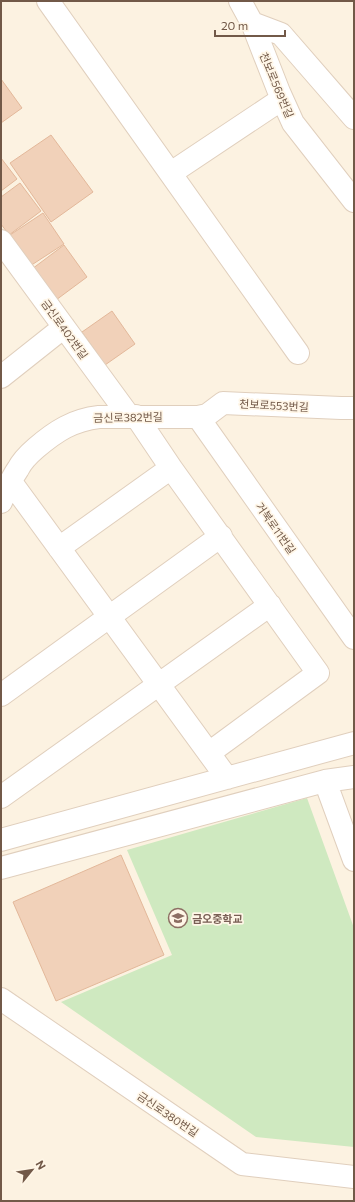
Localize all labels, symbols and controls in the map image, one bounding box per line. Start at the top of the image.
scale bar [215,12,285,38]
text: 20 m [221,18,248,32]
street label: 천보로569번길 [257,50,297,120]
street label: 금신로402번길 [39,297,91,361]
street label: 천보로553번길 [239,397,309,413]
street label: 금신로382번길 [93,410,163,424]
street label: 거북로11번길 [253,500,299,556]
school or university icon: 금오중학교 [167,907,189,929]
place label: 금오중학교 [192,912,243,925]
street label: 금신로380번길 [135,1089,201,1139]
north arrow [12,1150,52,1190]
text: N [33,1158,49,1172]

